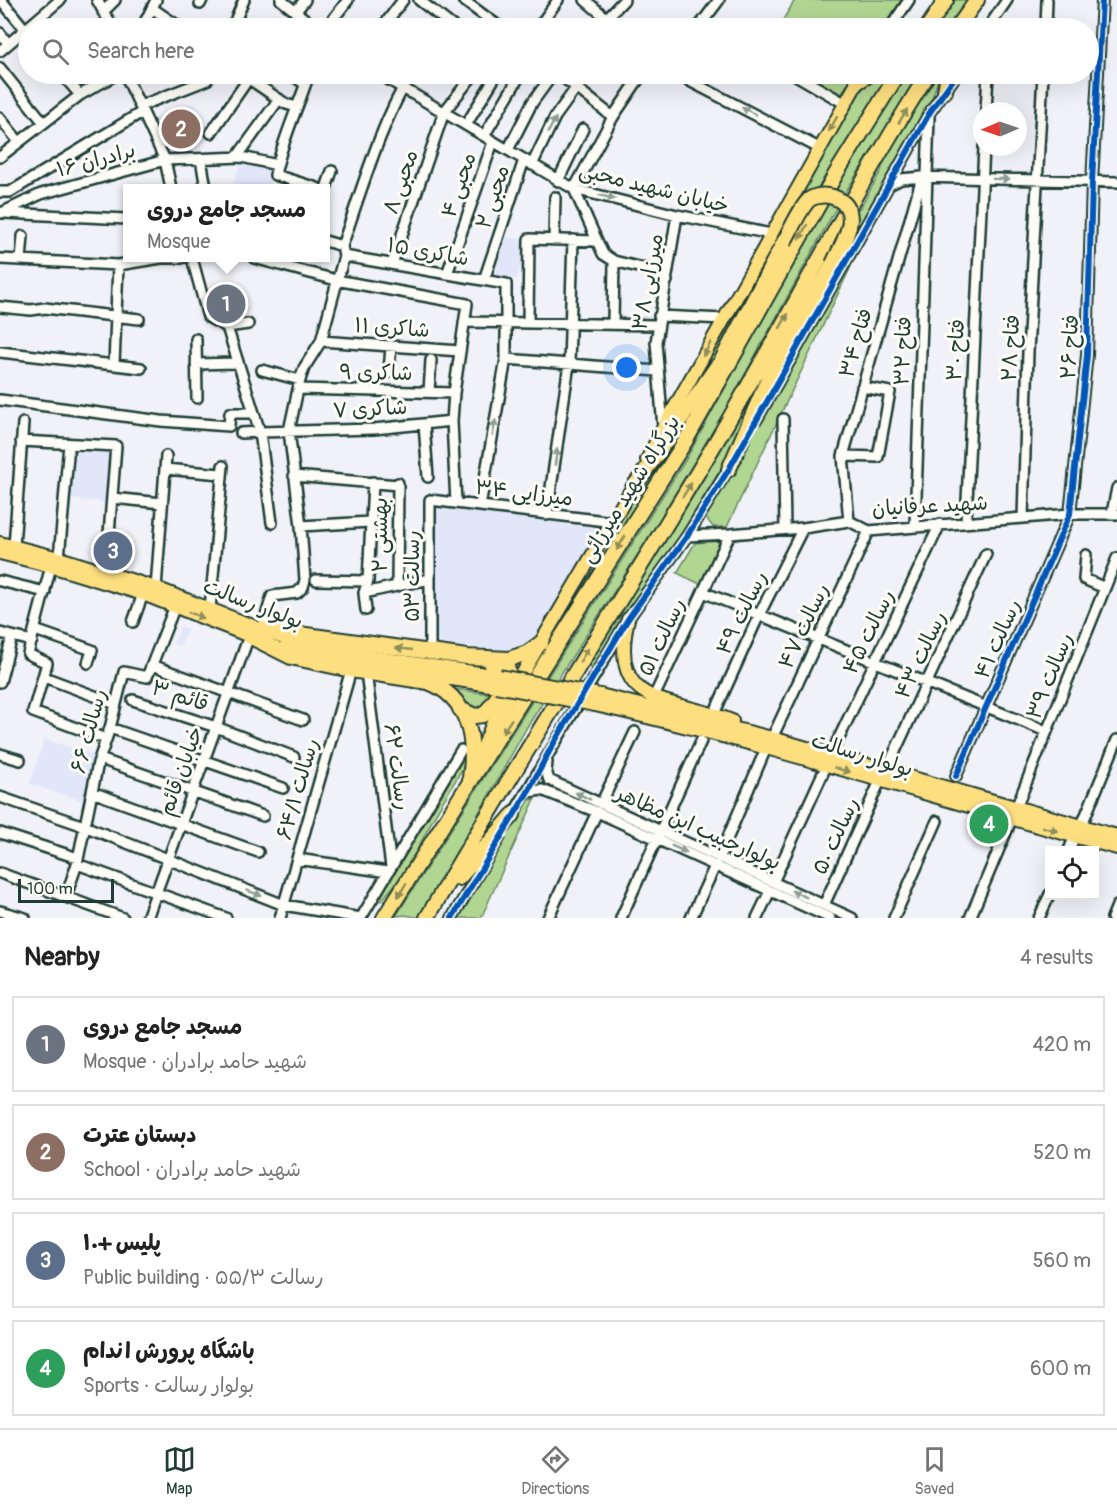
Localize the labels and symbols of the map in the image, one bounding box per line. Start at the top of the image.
north arrow [973,102,1027,156]
pin: 2 [162,106,201,152]
one-way arrow [740,106,757,116]
one-way arrow [897,108,908,124]
one-way arrow [547,116,557,133]
one-way arrow [828,116,838,133]
street label: برادران ۱۶ [53,136,139,184]
street label: محبی ۸ [377,146,425,218]
street label: محبی ۴ [435,149,483,221]
street label: خیابان شهید محبی [576,156,732,220]
street label: محبی ۲ [470,162,516,232]
one-way arrow [992,175,1011,184]
one-way arrow [598,193,616,203]
one-way arrow [798,224,809,240]
street label: شاکری ۱۵ [385,232,471,272]
street label: میرزایی ۳۸ [626,232,670,332]
pin: 1 [206,282,246,326]
street label: فتاح ۳۴ [833,305,879,381]
street label: شاکری ۱۱ [353,312,431,344]
one-way arrow [779,313,790,329]
street label: فتاح ۲۸ [996,314,1026,382]
street label: فتاح ۲۶ [1055,314,1085,380]
street label: فتاح ۳۲ [888,316,918,386]
street label: فتاح ۳۰ [941,318,971,382]
one-way arrow [702,341,712,358]
your location [612,353,641,382]
street label: شاکری ۹ [339,359,413,387]
street label: شاکری ۷ [332,394,408,424]
street label: بزرگراه شهید میرزائی [574,410,686,568]
one-way arrow [490,418,499,437]
one-way arrow [551,448,560,467]
street label: میرزایی ۳۴ [473,474,575,512]
one-way arrow [681,481,692,498]
street label: شهید عرفانیان [871,489,989,523]
street label: بهشتی ۲ [367,497,394,573]
pin: 3 [94,528,132,574]
street label: رسالت ۵۳ [399,530,426,622]
one-way arrow [616,535,627,551]
street label: رسالت ۴۹ [710,567,774,659]
street label: بولوار رسالت [199,573,307,635]
street label: رسالت ۴۷ [772,579,836,673]
street label: رسالت ۴۵ [837,585,901,679]
street label: رسالت ۵۱ [632,594,692,680]
street label: رسالت ۴۱ [969,595,1027,683]
street label: رسالت ۴۳ [889,607,953,703]
one-way arrow [187,610,205,620]
street label: رسالت ۳۹ [1020,629,1080,723]
one-way arrow [394,644,413,654]
one-way arrow [579,647,590,664]
street label: قائم ۳ [147,674,212,720]
street label: رسالت ۶۶ [65,686,113,776]
one-way arrow [501,718,512,734]
street label: رسالت ۶۲ [378,722,416,812]
street label: خیابان قائم [152,723,211,820]
street label: بولوار رسالت [808,727,916,783]
street label: رسالت ۶۴/۱ [271,735,325,843]
one-way arrow [833,766,851,775]
street label: بولوارحبیب ابن مظاهر [609,779,785,877]
one-way arrow [574,791,592,801]
street label: رسالت ۵۰ [806,793,866,879]
pin: 4 [970,802,1008,846]
one-way arrow [1041,825,1059,834]
one-way arrow [670,845,687,854]
scale bar [18,876,114,904]
one-way arrow [396,882,407,898]
one-way arrow [246,888,264,898]
one-way arrow [790,889,808,898]

